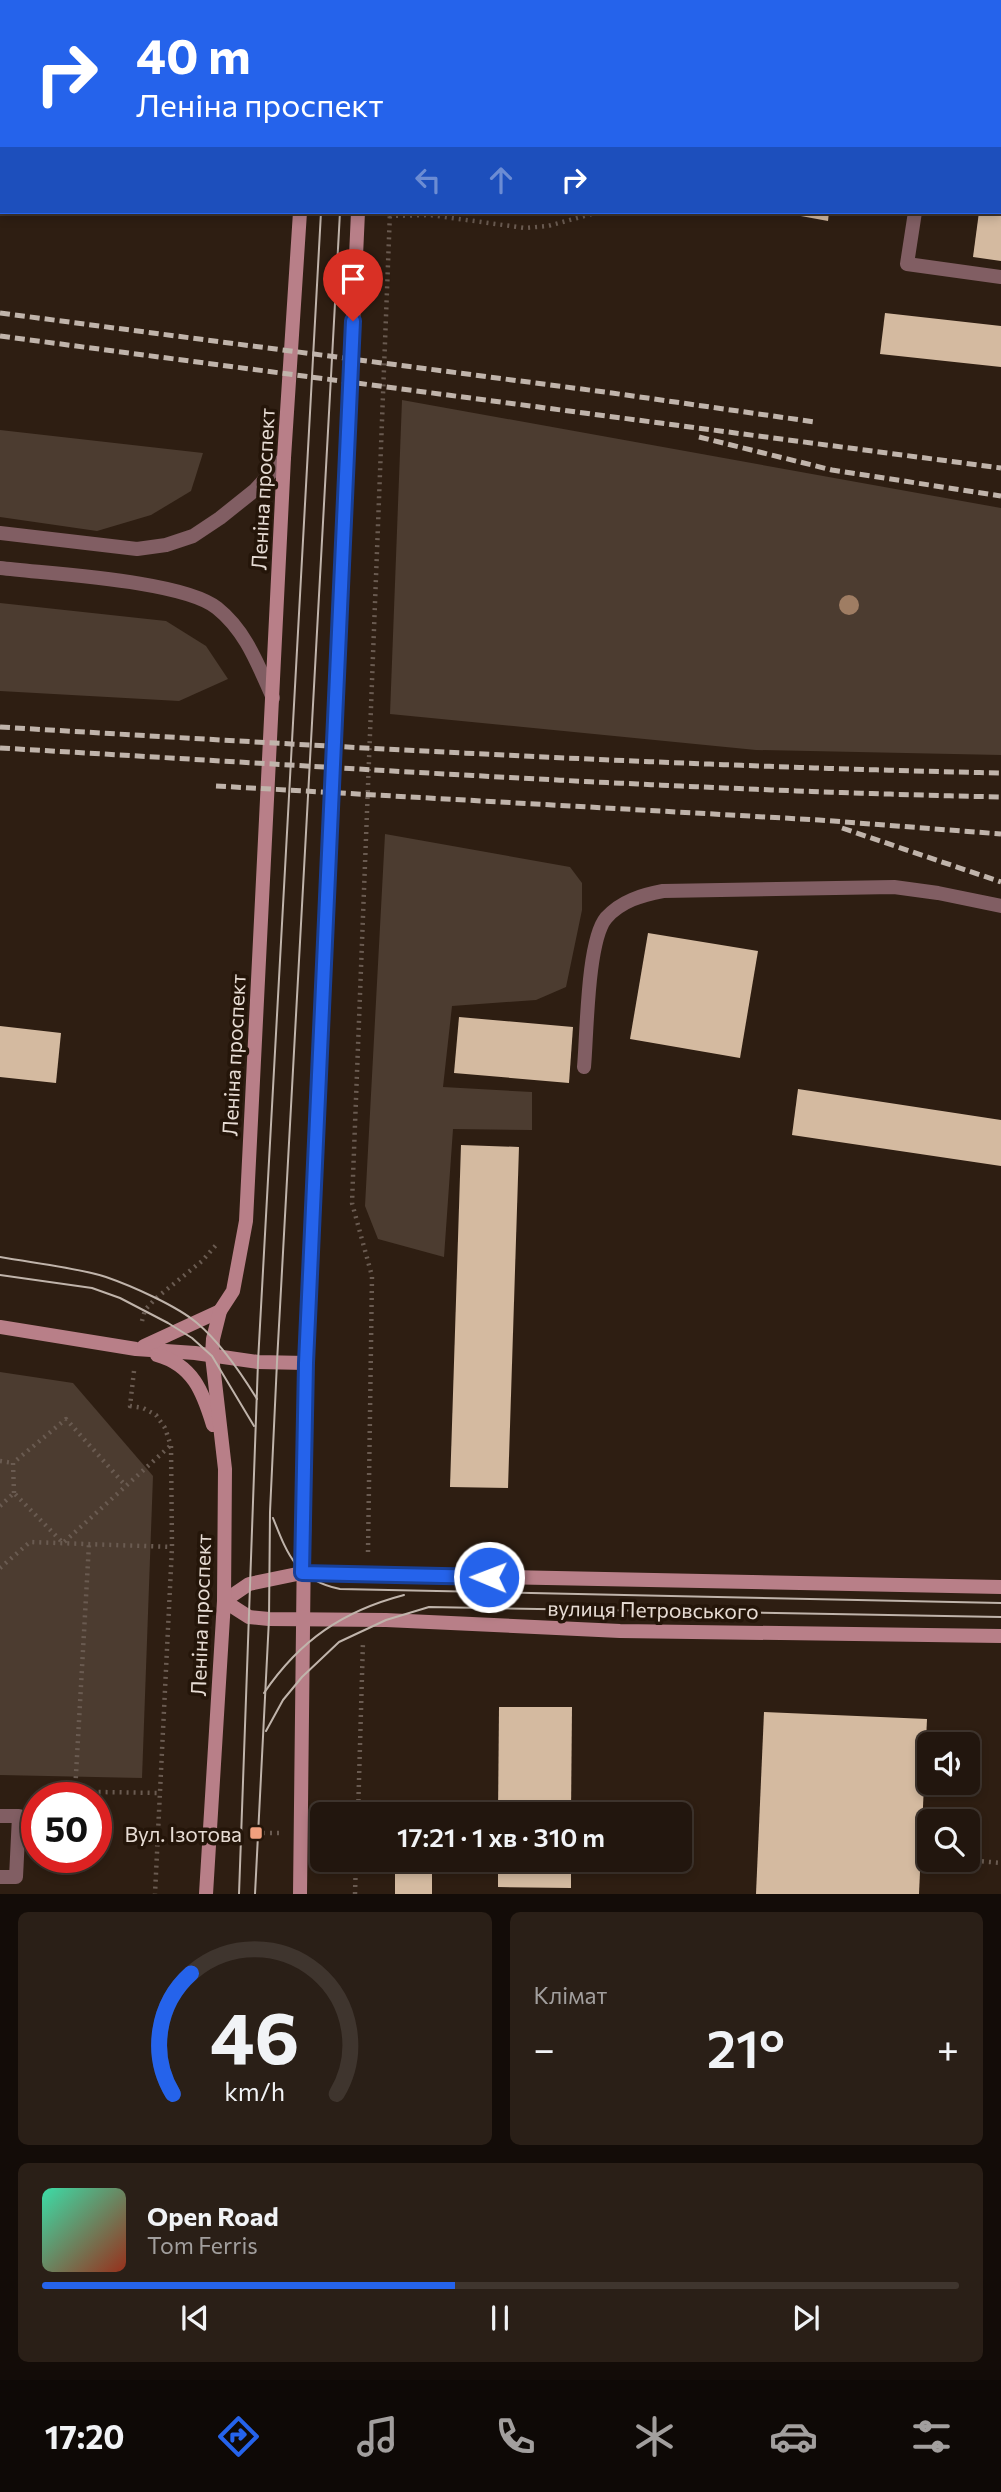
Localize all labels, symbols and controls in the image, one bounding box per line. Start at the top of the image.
text: 40 m [136,24,251,84]
icon: right [21,28,112,119]
text: Леніна проспект [136,84,383,124]
icon: left [409,161,447,199]
icon: ahead [482,161,520,199]
icon: right [555,161,593,199]
pin [323,249,383,321]
icon: arrive [334,260,372,298]
street label: Леніна проспект [245,407,279,571]
street label: Леніна проспект [216,973,250,1137]
street label: Леніна проспект [185,1533,215,1697]
position arrow [452,1540,526,1614]
street label: вулиця Петровського [547,1595,759,1623]
map controls [917,1732,980,1872]
button: sound [917,1732,980,1795]
speed limit sign: 50 [21,1782,112,1873]
button: search [917,1809,980,1872]
place label: Вул. Ізотова [125,1821,242,1846]
text: 17:21 · 1 хв · 310 m [397,1821,605,1852]
marker: Вул. Ізотова [248,1825,264,1841]
text: Клімат [534,1981,607,2009]
text: 46 [210,1991,300,2080]
text: 21° [707,2015,785,2079]
text: − [534,2024,555,2071]
text: + [937,2024,959,2071]
text: km/h [224,2076,285,2106]
text: Open Road [147,2200,279,2231]
text: Tom Ferris [147,2231,258,2259]
icon: previous [176,2299,214,2337]
icon: pause [481,2299,519,2337]
icon: next [787,2299,825,2337]
icon: directions [214,2412,263,2461]
icon: music [353,2412,402,2461]
icon: phone [491,2412,540,2461]
icon: climate [630,2412,679,2461]
icon: car [769,2412,818,2461]
icon: filters [907,2412,956,2461]
text: 17:20 [45,2416,125,2456]

